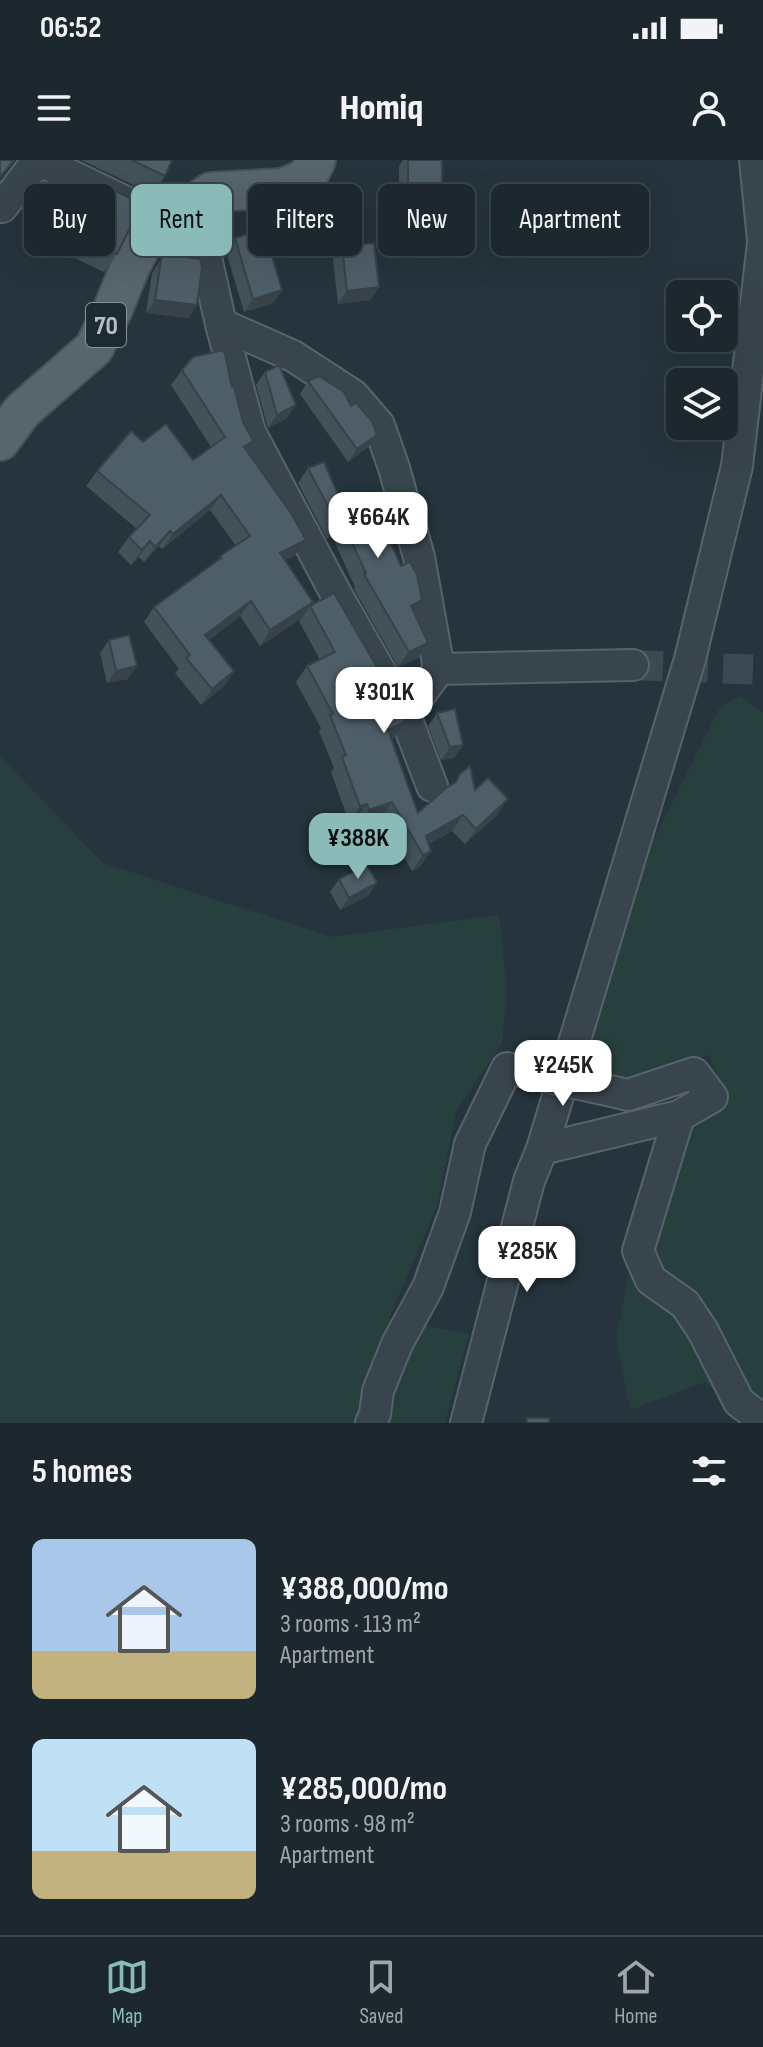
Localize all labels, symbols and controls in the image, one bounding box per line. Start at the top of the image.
text: 06:52 [40,10,101,46]
icon: menu [32,86,76,130]
icon: person [687,86,731,130]
text: Homiq [340,87,423,130]
chip: Buy [24,184,115,256]
chip: Rent [131,184,232,256]
chip: Filters [248,184,362,256]
chip: New [378,184,475,256]
chip: Apartment [491,184,649,256]
map controls [666,280,738,440]
button: locate [666,280,738,352]
road number: 70 [86,303,126,347]
button: layers [666,368,738,440]
pin: ¥664K [322,492,434,560]
text: ¥664K [347,502,409,533]
pin: ¥301K [328,667,440,735]
text: ¥301K [354,677,414,708]
pin: ¥388K [302,813,414,881]
text: ¥388K [327,823,389,854]
pin: ¥245K [507,1040,619,1108]
text: ¥245K [533,1050,594,1081]
pin: ¥285K [471,1226,583,1294]
text: ¥285K [496,1236,558,1267]
icon: filters [687,1449,731,1493]
text: 5 homes [32,1451,132,1492]
text: ¥388,000/mo [280,1568,449,1609]
icon: home [96,1571,192,1667]
text: 3 rooms · 113 m² [280,1609,421,1640]
text: Apartment [280,1640,374,1671]
text: ¥285,000/mo [280,1768,447,1809]
icon: home [96,1771,192,1867]
text: 3 rooms · 98 m² [280,1809,415,1840]
text: Apartment [280,1840,374,1871]
tab: Map [105,1955,149,2030]
tab: Saved [359,1955,404,2030]
tab: Home [614,1955,658,2030]

